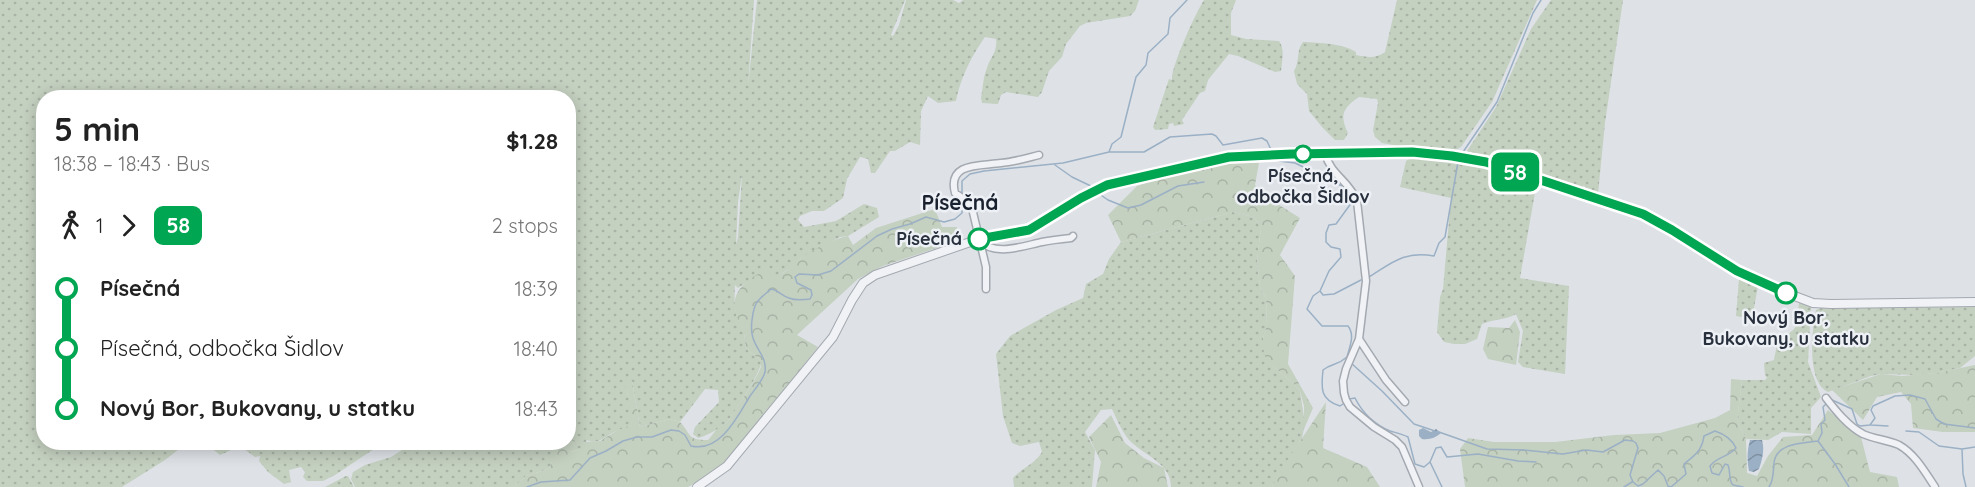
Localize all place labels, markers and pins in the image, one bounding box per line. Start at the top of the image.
marker: Písečná, odbočka Šidlov [1294,145,1312,163]
place label: Písečná, odbočka Šidlov [1236,164,1370,208]
place label: Písečná [896,227,962,250]
marker: Písečná [968,228,990,250]
marker: Nový Bor, Bukovany, u statku [1775,282,1797,304]
place label: Nový Bor, Bukovany, u statku [1703,306,1869,350]

